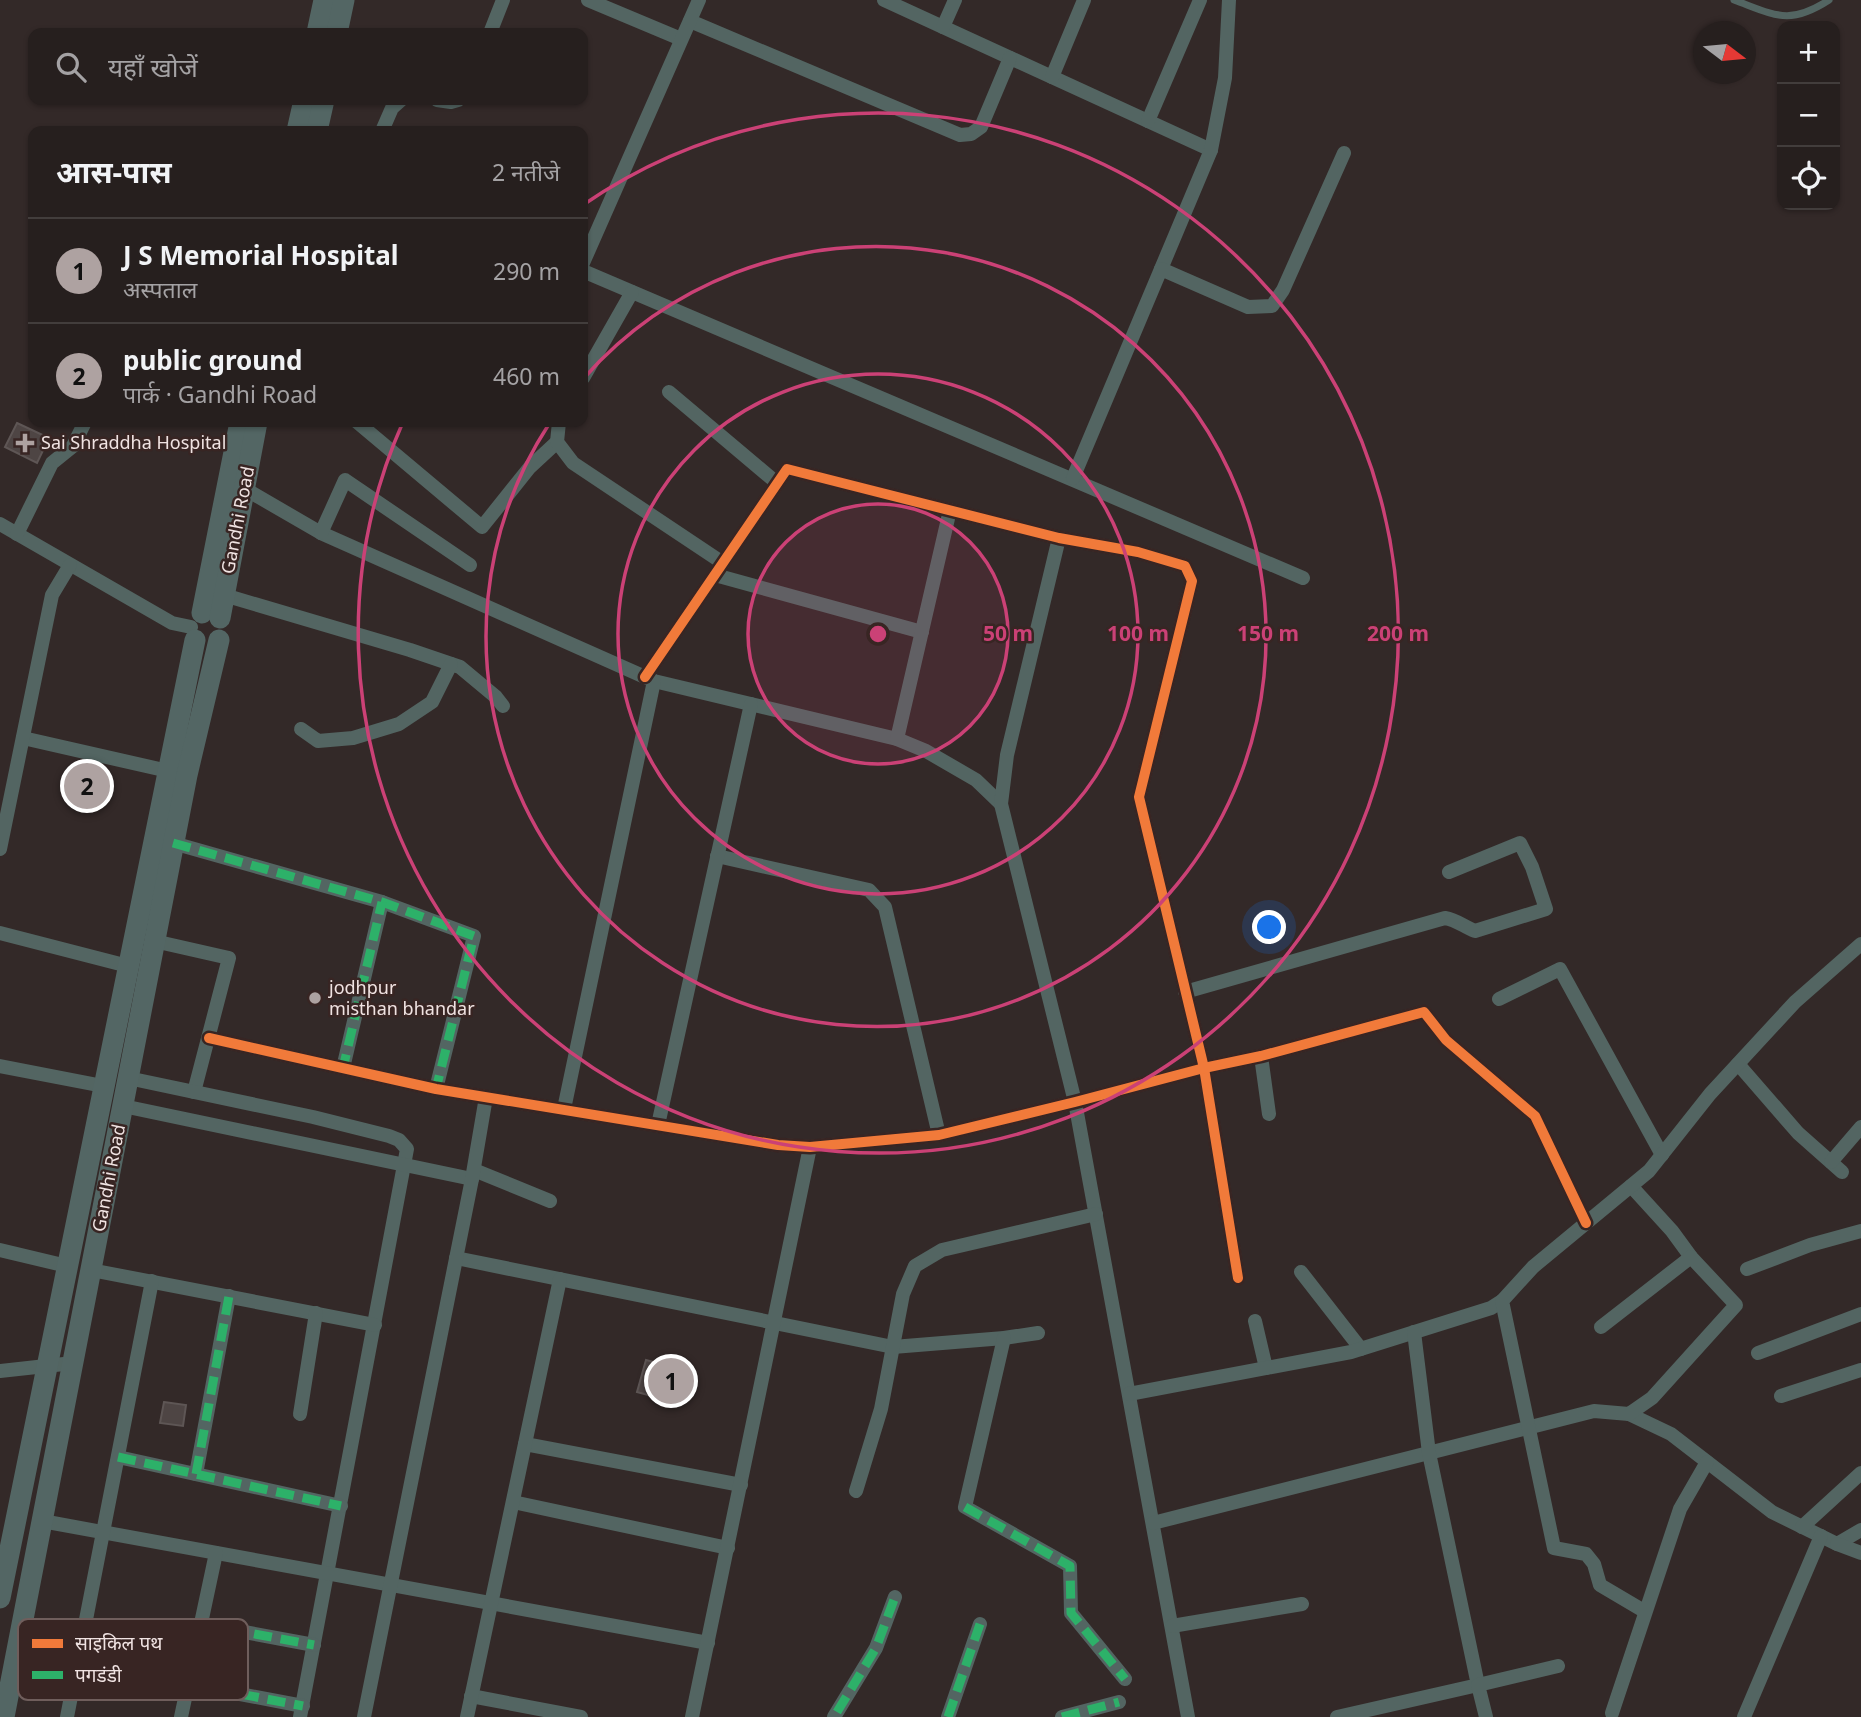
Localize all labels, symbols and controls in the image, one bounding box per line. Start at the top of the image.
north arrow [1693,21,1756,84]
map controls [1777,21,1840,210]
button: + [1777,21,1840,84]
search box [28,28,588,105]
icon: search [52,48,90,86]
text: यहाँ खोजें [108,49,198,85]
button: − [1777,84,1840,147]
button: locate [1777,147,1840,210]
text: आस-पास [56,151,172,192]
text: 2 नतीजे [492,156,560,188]
text: J S Memorial Hospital [123,237,399,273]
text: 1 [72,255,86,287]
text: 290 m [493,255,560,287]
text: अस्पताल [123,273,197,305]
text: public ground [123,342,302,378]
text: 2 [72,360,86,392]
text: 460 m [493,360,560,392]
text: पार्क · Gandhi Road [123,378,317,410]
place label: Sai Shraddha Hospital [41,430,226,454]
marker: Sai Shraddha Hospital [15,433,35,453]
street label: Gandhi Road [215,464,259,576]
text: 50 m [983,619,1033,647]
text: 100 m [1107,619,1169,647]
text: 150 m [1237,619,1299,647]
text: 200 m [1367,619,1429,647]
centre of rings [866,622,890,646]
pin: 2 [64,760,110,812]
your location [1252,910,1286,944]
place label: jodhpur misthan bhandar [328,975,475,1020]
marker: jodhpur misthan bhandar [307,990,323,1006]
street label: Gandhi Road [86,1122,130,1234]
pin: 1 [648,1355,694,1407]
legend [18,1619,248,1700]
text: साइकिल पथ [75,1630,163,1656]
text: पगडंडी [75,1662,123,1688]

